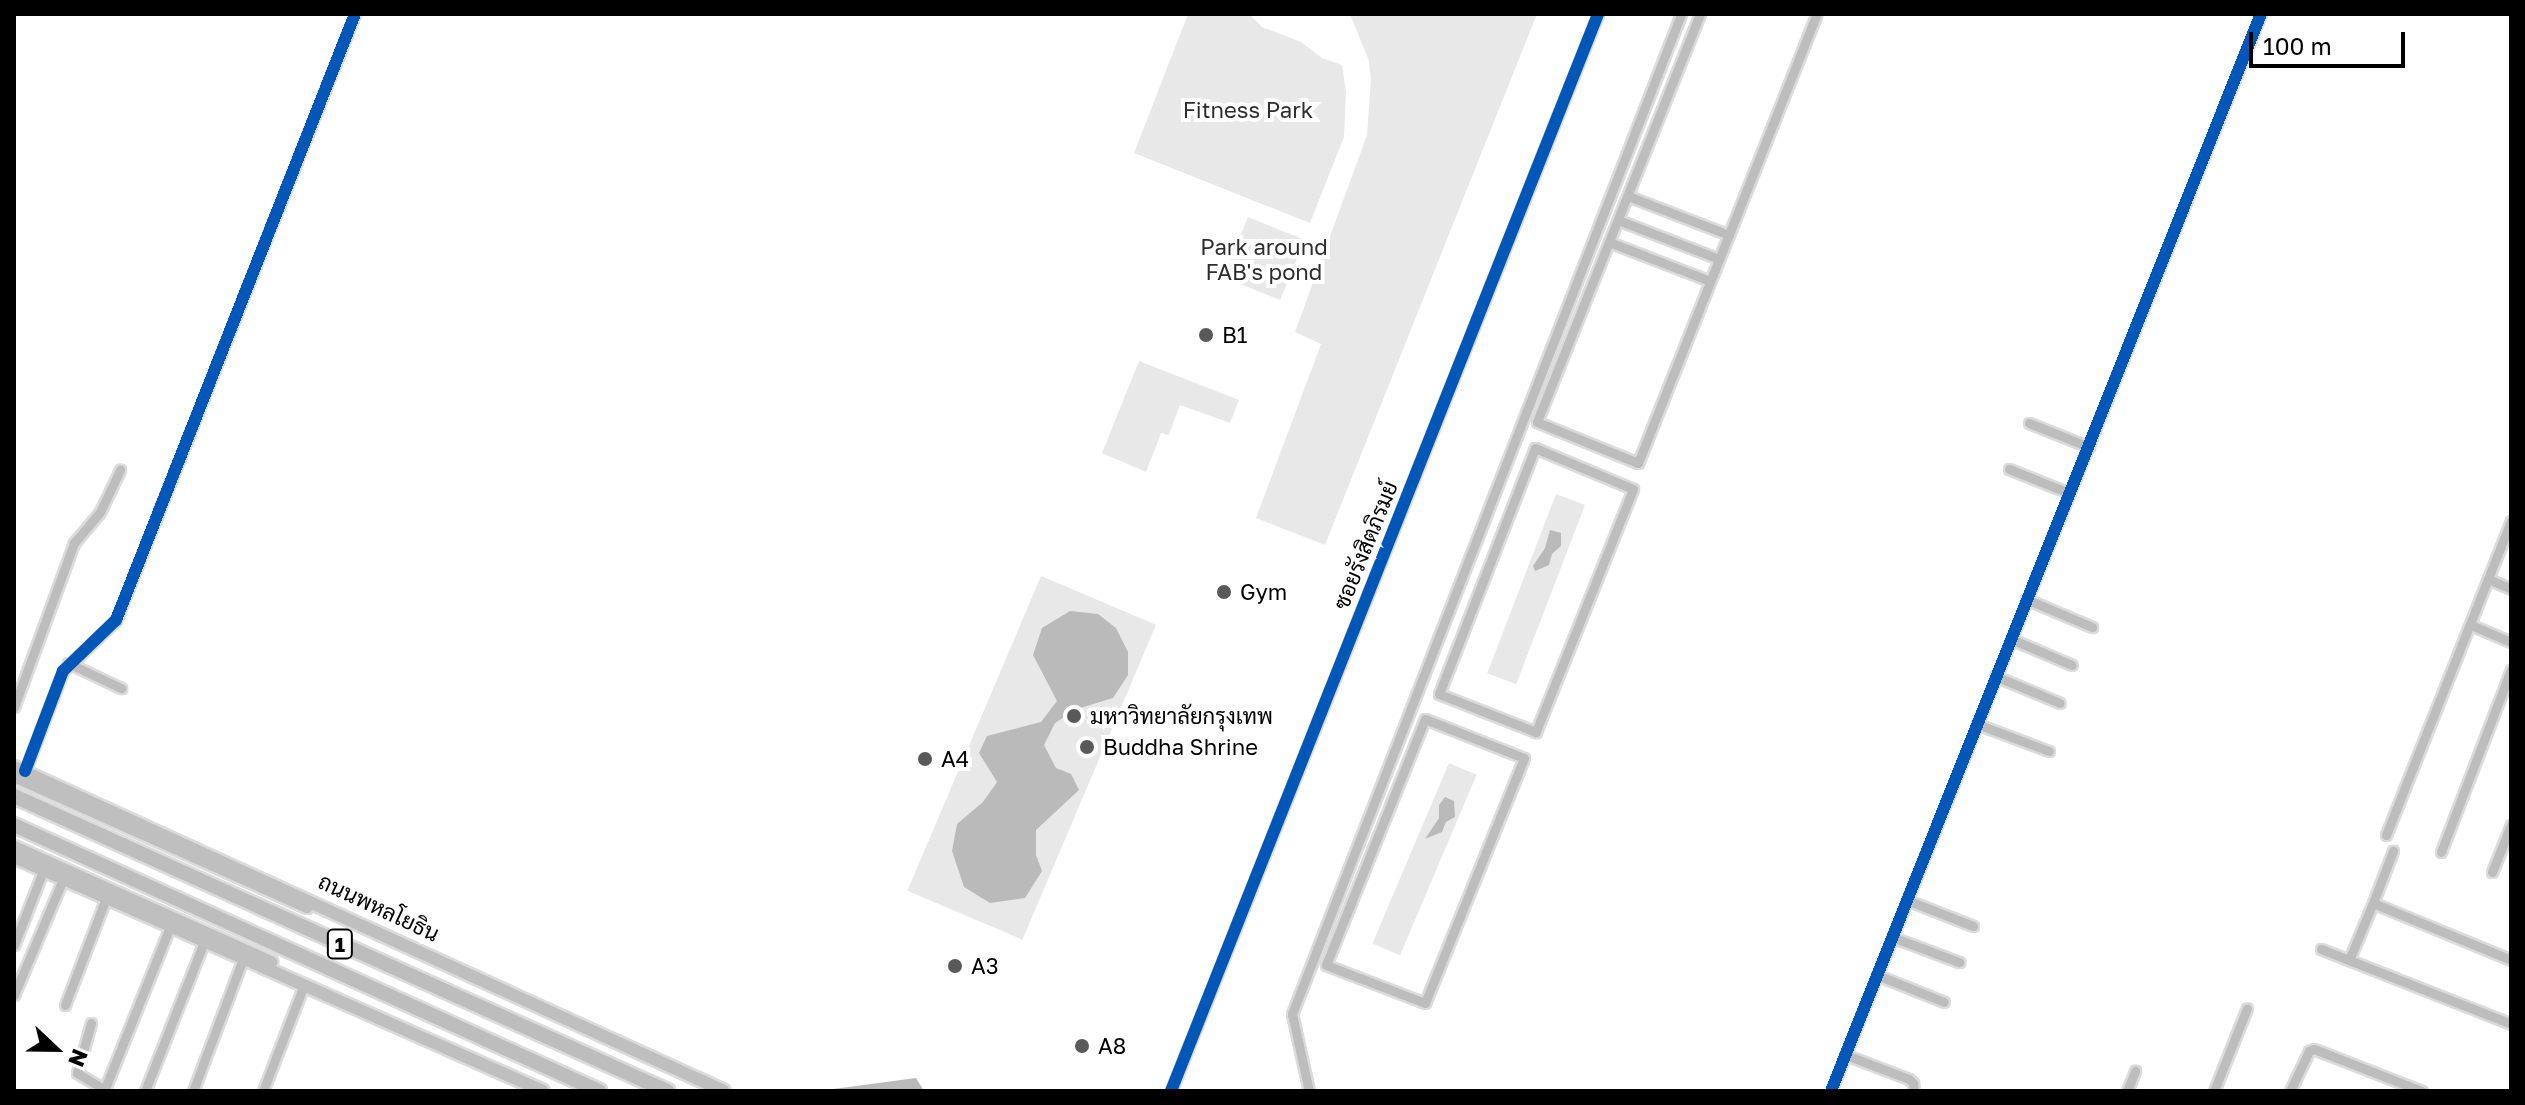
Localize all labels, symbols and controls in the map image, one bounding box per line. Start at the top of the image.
scale bar [2253,16,2409,66]
text: 100 m [2263,31,2332,60]
park label: Fitness Park [1183,97,1313,123]
park label: Park around FAB's pond [1200,233,1328,284]
place label: B1 [1222,322,1247,348]
marker: B1 [1197,326,1215,344]
street label: ซอยรังสิตภิรมย์ [1327,477,1403,613]
place label: Gym [1240,579,1287,605]
marker: Gym [1215,583,1233,601]
place label: มหาวิทยาลัยกรุงเทพ [1090,703,1273,729]
marker: มหาวิทยาลัยกรุงเทพ [1065,707,1083,725]
place label: Buddha Shrine [1103,734,1258,760]
marker: Buddha Shrine [1078,738,1096,756]
place label: A4 [941,746,969,772]
marker: A4 [916,750,934,768]
street label: ถนนพหลโยธิน [314,868,444,946]
road number: 1 [326,928,354,960]
place label: A3 [971,953,999,979]
marker: A3 [946,957,964,975]
north arrow [16,1009,96,1089]
place label: A8 [1098,1033,1126,1059]
marker: A8 [1073,1037,1091,1055]
text: N [63,1045,94,1071]

